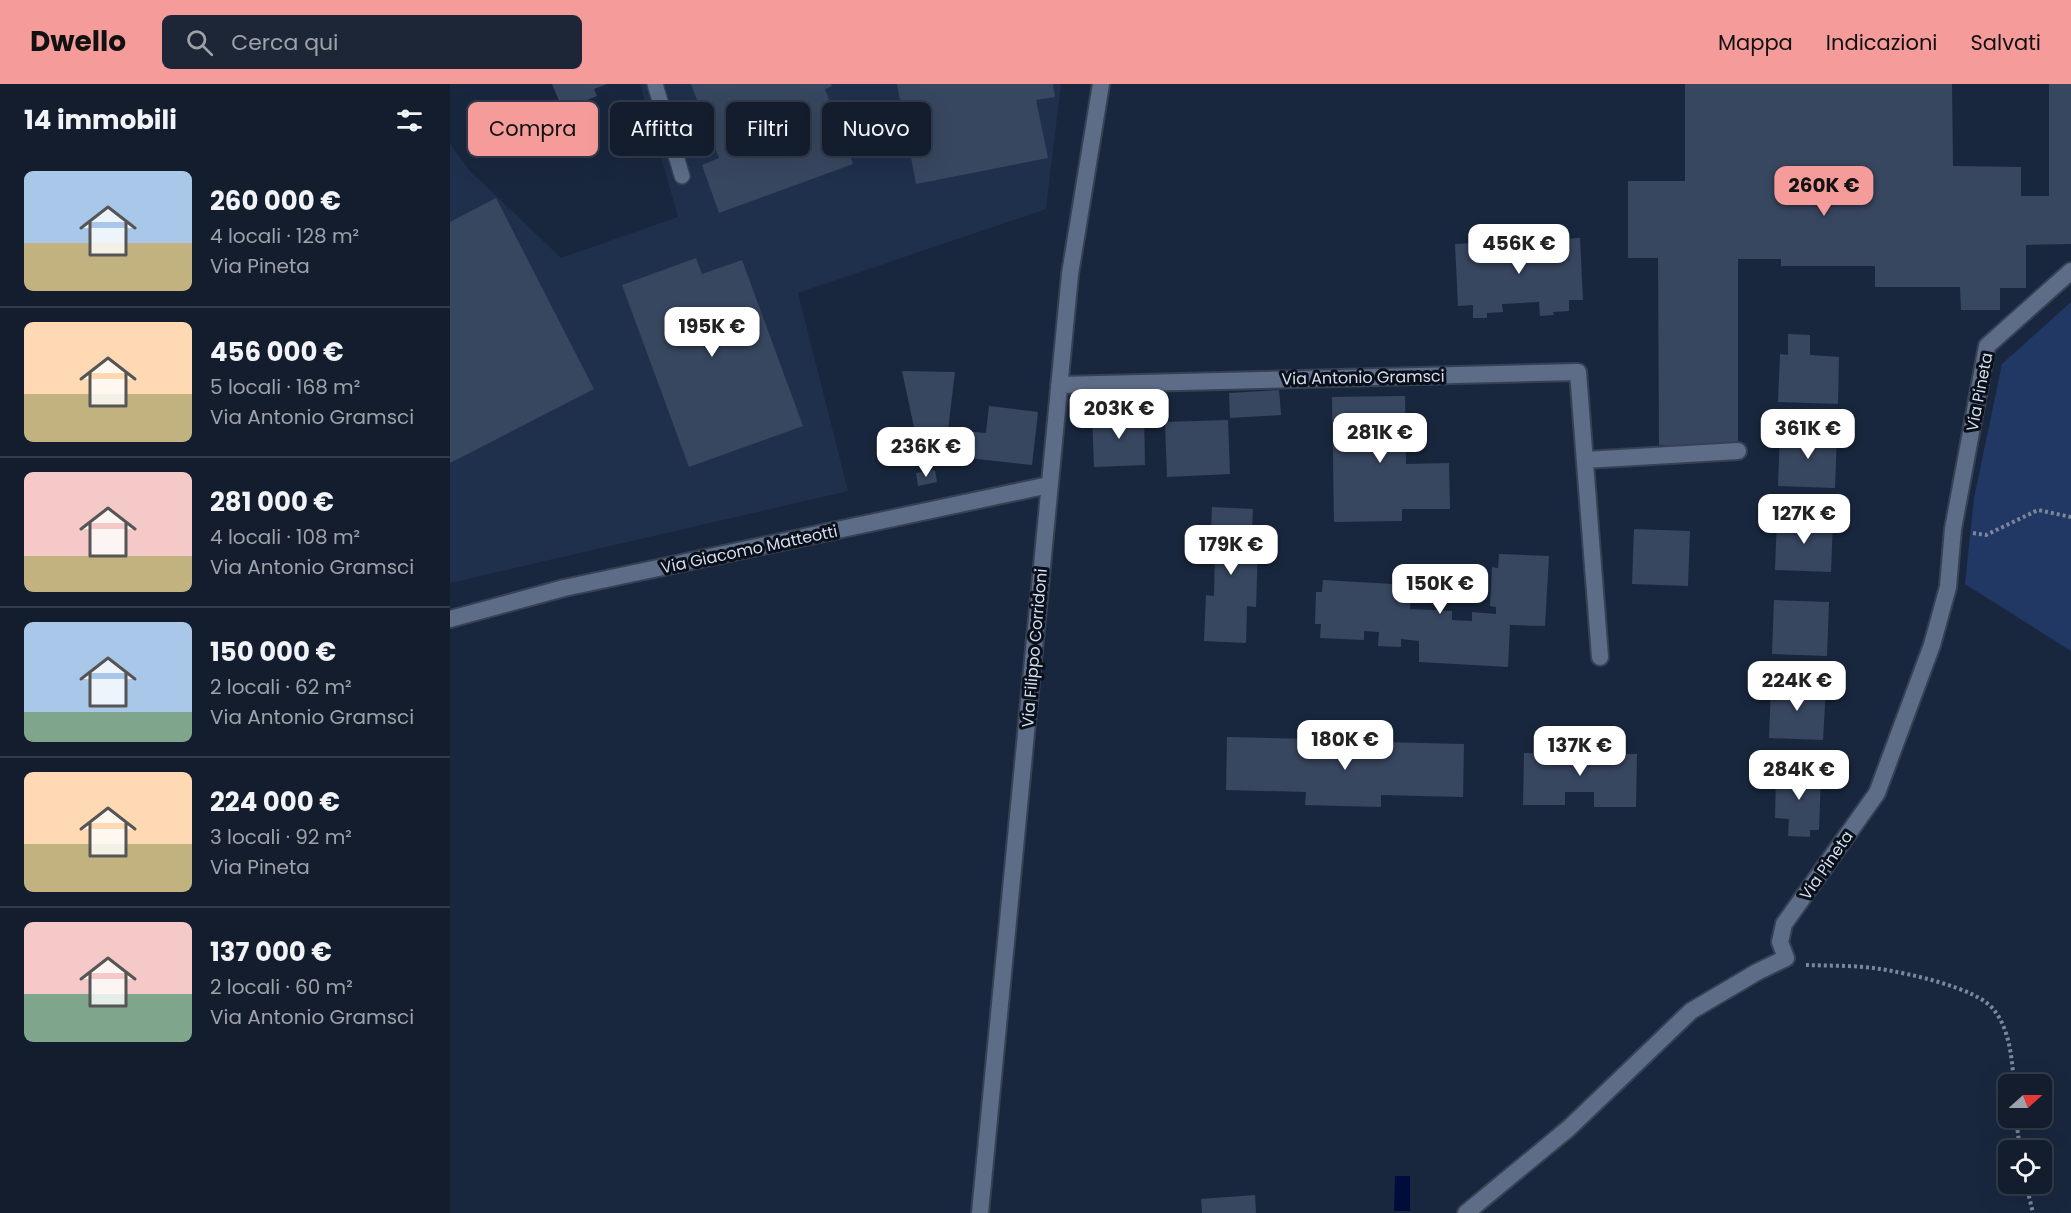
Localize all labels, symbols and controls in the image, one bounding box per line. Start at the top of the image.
search box [162,15,582,69]
text: Dwello [30,22,126,61]
icon: search [183,26,216,59]
text: Cerca qui [231,27,339,58]
text: Mappa [1718,28,1793,57]
text: Indicazioni [1826,28,1938,57]
text: Salvati [1971,28,2041,57]
text: 14 immobili [24,102,177,138]
chip: Compra [468,102,598,156]
chip: Affitta [610,102,714,156]
chip: Filtri [726,102,810,156]
chip: Nuovo [822,102,931,156]
icon: filters [393,104,426,137]
pin: 260K € [1775,166,1873,217]
text: 260K € [1788,171,1860,199]
text: 260 000 € [210,183,341,219]
icon: home [72,195,144,267]
text: 4 locali · 128 m² [210,222,359,250]
pin: 456K € [1470,224,1568,275]
text: 456K € [1482,229,1556,257]
text: Via Pineta [210,252,310,280]
pin: 195K € [663,307,761,358]
text: 195K € [679,312,745,340]
text: 456 000 € [210,334,344,370]
icon: home [72,346,144,418]
street label: Via Pineta [1961,351,1998,433]
street label: Via Antonio Gramsci [1281,365,1445,390]
text: 5 locali · 168 m² [210,373,360,401]
pin: 203K € [1070,389,1168,440]
text: 203K € [1084,394,1154,422]
text: Via Antonio Gramsci [210,403,414,431]
pin: 361K € [1759,409,1857,460]
pin: 281K € [1331,413,1429,464]
text: 361K € [1775,414,1841,442]
text: 281K € [1347,418,1413,446]
pin: 236K € [877,427,975,478]
text: 236K € [891,432,961,460]
text: 281 000 € [210,484,334,520]
pin: 127K € [1755,494,1853,545]
icon: home [72,496,144,568]
text: 127K € [1772,499,1836,527]
street label: Via Giacomo Matteotti [659,520,840,579]
text: 4 locali · 108 m² [210,523,360,551]
pin: 179K € [1182,525,1280,576]
text: 179K € [1199,530,1263,558]
text: Via Antonio Gramsci [210,553,414,581]
pin: 150K € [1391,564,1489,615]
street label: Via Filippo Corridoni [1016,568,1053,729]
text: 150K € [1406,569,1474,597]
text: 150 000 € [210,634,336,670]
icon: home [72,646,144,718]
pin: 224K € [1748,661,1846,712]
text: 224K € [1762,666,1832,694]
text: 2 locali · 62 m² [210,673,352,701]
text: Via Antonio Gramsci [210,703,414,731]
pin: 180K € [1296,720,1394,771]
text: 180K € [1311,725,1379,753]
pin: 137K € [1531,726,1629,777]
text: 137K € [1548,731,1612,759]
pin: 284K € [1750,750,1848,801]
text: 284K € [1763,755,1835,783]
text: 224 000 € [210,784,340,820]
icon: home [72,796,144,868]
text: 3 locali · 92 m² [210,823,352,851]
street label: Via Pineta [1794,826,1859,905]
text: Via Pineta [210,853,310,881]
text: 137 000 € [210,934,332,970]
icon: home [72,946,144,1018]
text: 2 locali · 60 m² [210,973,353,1001]
text: Via Antonio Gramsci [210,1003,414,1031]
north arrow [1998,1074,2052,1128]
map controls [1998,1074,2052,1194]
button: locate [1998,1140,2052,1194]

